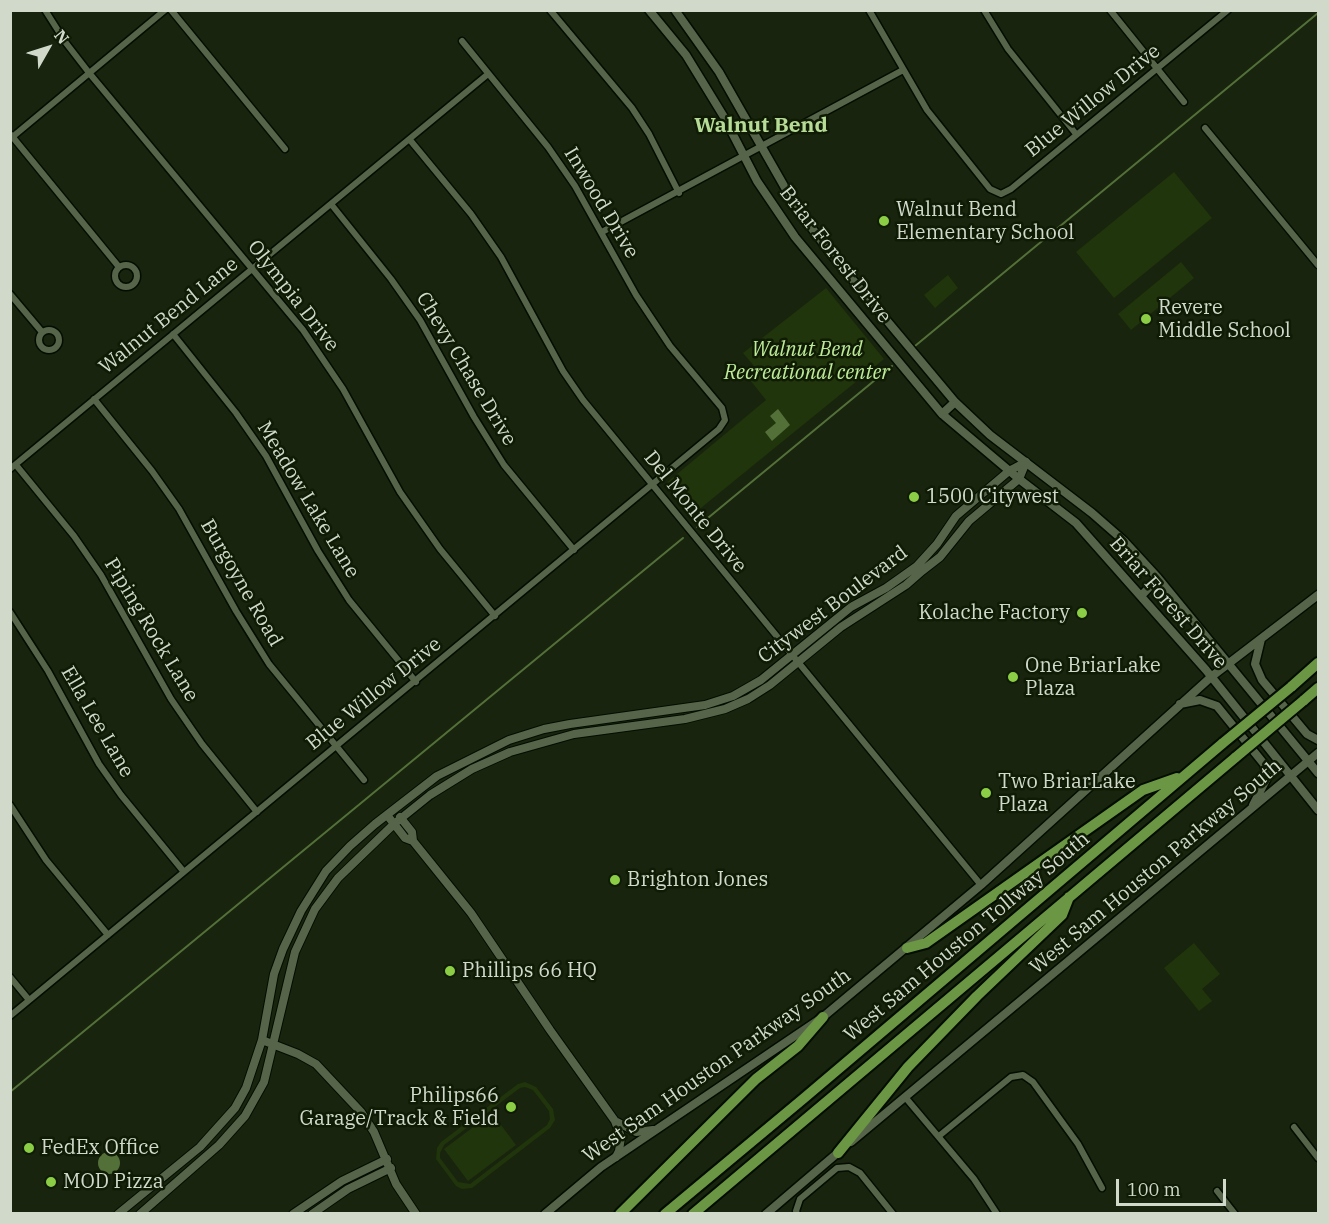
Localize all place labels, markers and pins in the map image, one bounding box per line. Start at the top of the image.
place label: Walnut Bend Elementary School [896,198,1074,245]
marker: Walnut Bend Elementary School [877,214,891,228]
place label: Revere Middle School [1158,296,1291,343]
marker: Revere Middle School [1139,312,1153,326]
place label: 1500 Citywest [926,485,1059,509]
marker: 1500 Citywest [907,490,921,504]
place label: Kolache Factory [919,601,1070,625]
marker: Kolache Factory [1075,606,1089,620]
place label: One BriarLake Plaza [1025,654,1161,701]
marker: One BriarLake Plaza [1006,670,1020,684]
place label: Two BriarLake Plaza [998,770,1136,817]
marker: Two BriarLake Plaza [979,786,993,800]
place label: Brighton Jones [627,868,768,892]
marker: Brighton Jones [608,873,622,887]
place label: Phillips 66 HQ [462,959,597,983]
marker: Phillips 66 HQ [443,964,457,978]
place label: Philips66 Garage/Track & Field [299,1084,499,1131]
marker: Philips66 Garage/Track & Field [504,1100,518,1114]
place label: FedEx Office [41,1136,159,1160]
marker: FedEx Office [22,1141,36,1155]
place label: MOD Pizza [63,1170,164,1194]
marker: MOD Pizza [44,1175,58,1189]

